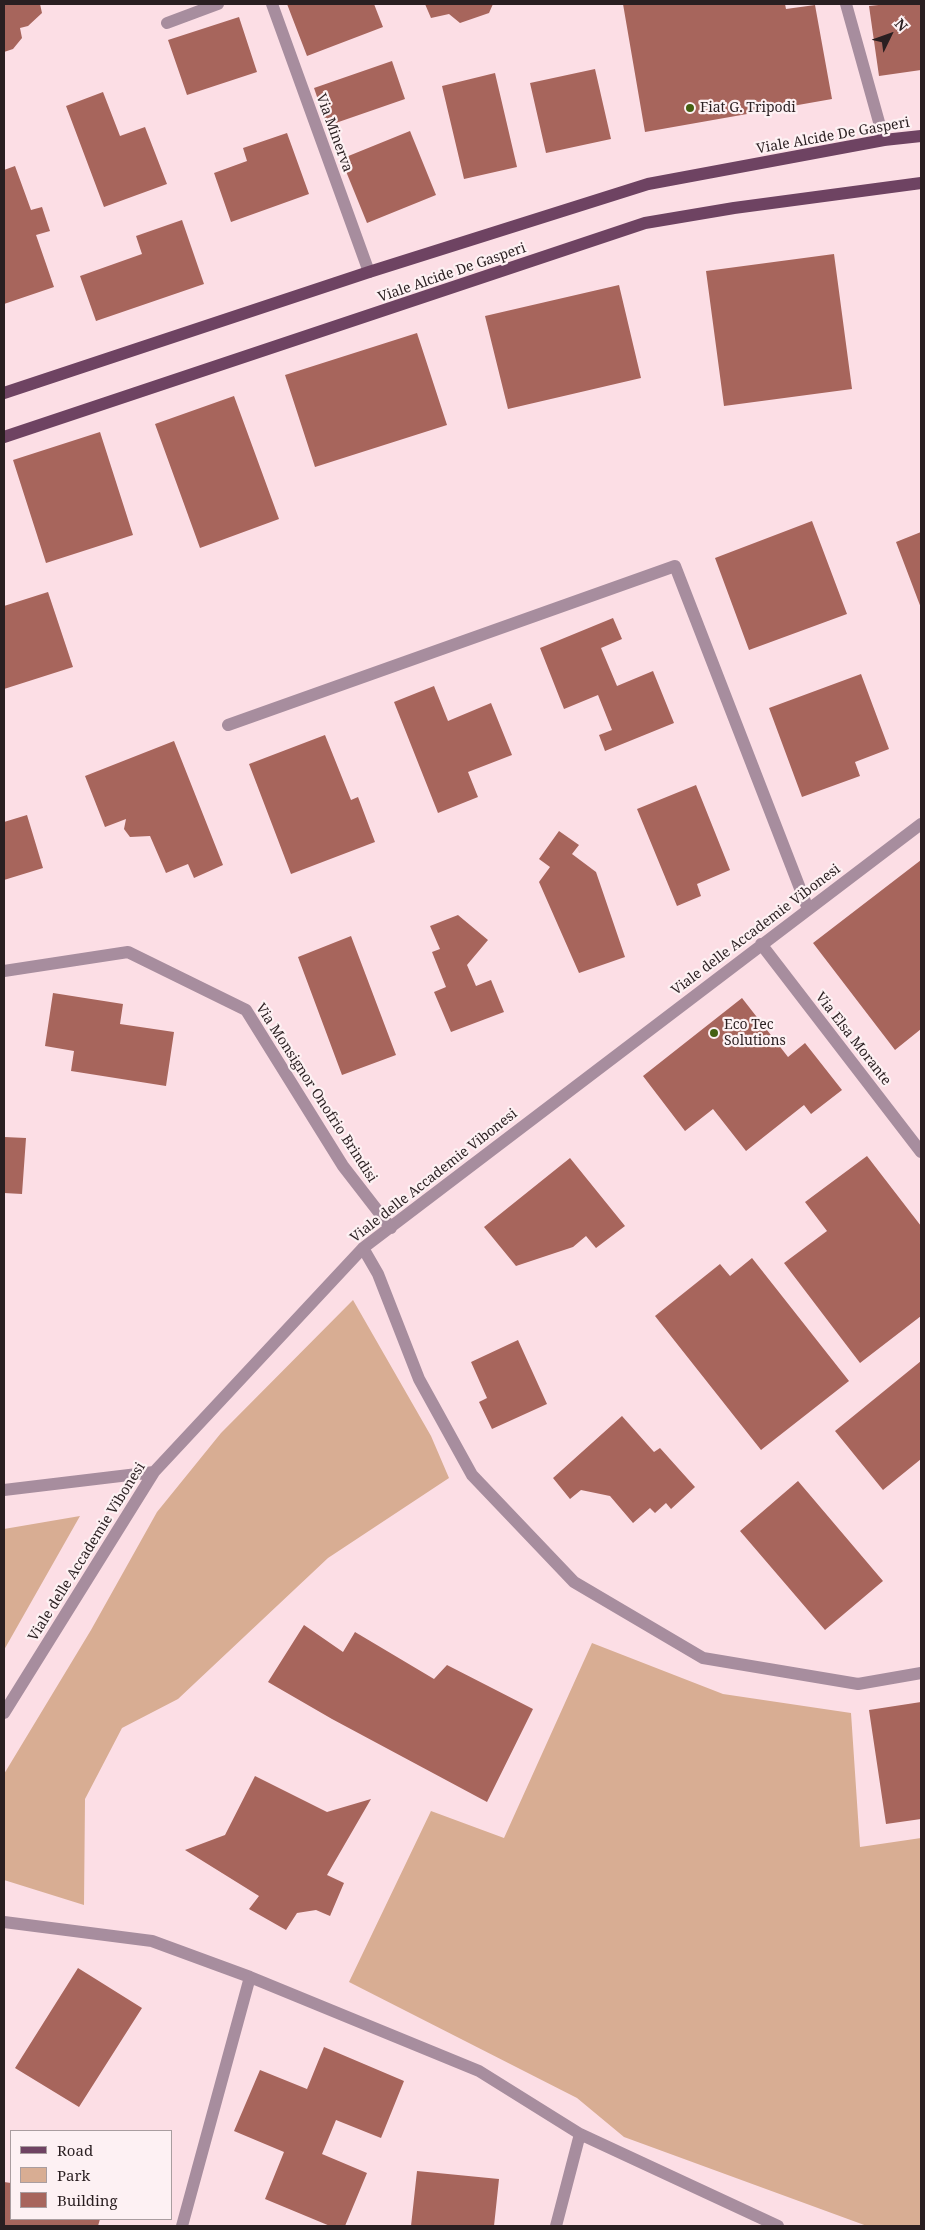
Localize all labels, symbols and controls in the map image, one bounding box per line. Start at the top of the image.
north arrow [865,10,915,60]
text: N [891,14,912,35]
street label: Via Minerva [312,92,356,174]
place label: Fiat G. Tripodi [700,100,796,116]
marker: Fiat G. Tripodi [684,102,696,114]
street label: Viale Alcide De Gasperi [755,114,911,158]
street label: Viale Alcide De Gasperi [376,240,528,306]
street label: Viale delle Accademie Vibonesi [668,861,844,999]
street label: Via Elsa Morante [812,989,894,1089]
street label: Via Monsignor Onofrio Brindisi [252,1000,380,1186]
place label: Eco Tec Solutions [724,1017,786,1050]
marker: Eco Tec Solutions [708,1027,720,1039]
street label: Viale delle Accademie Vibonesi [347,1106,521,1246]
street label: Viale delle Accademie Vibonesi [25,1460,149,1644]
legend [10,2130,172,2220]
text: Road [57,2140,93,2160]
text: Park [57,2165,90,2185]
text: Building [57,2190,118,2210]

